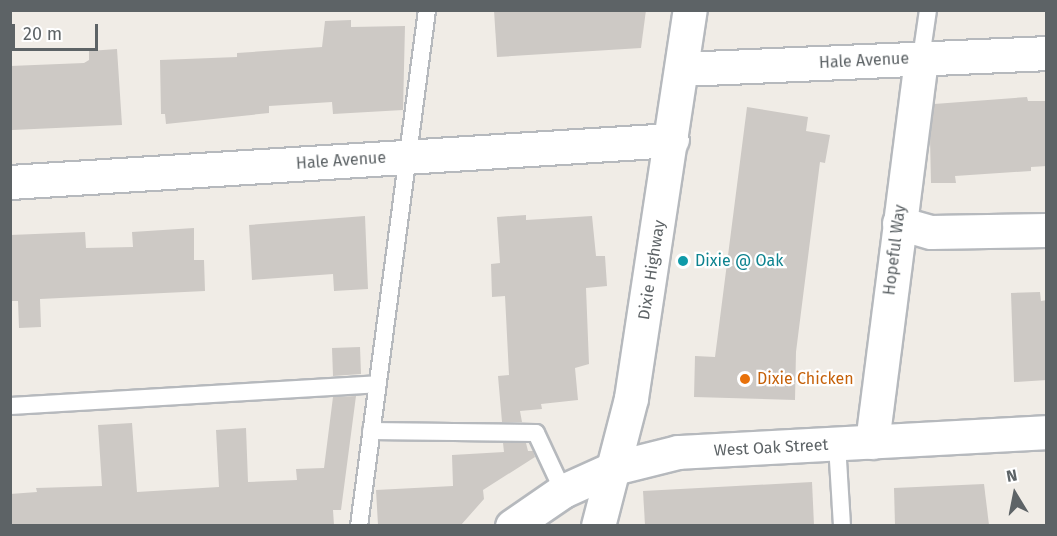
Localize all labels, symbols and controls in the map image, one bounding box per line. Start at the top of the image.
scale bar [15,12,100,50]
text: 20 m [23,23,62,45]
street label: Hale Avenue [819,49,909,73]
street label: Hale Avenue [295,148,387,174]
street label: Hopeful Way [880,204,910,296]
street label: Dixie Highway [635,219,669,321]
place label: Dixie @ Oak [695,251,783,271]
marker: Dixie @ Oak [676,254,690,268]
place label: Dixie Chicken [757,369,854,389]
marker: Dixie Chicken [738,372,752,386]
street label: West Oak Street [713,435,829,461]
north arrow [985,464,1045,524]
text: N [1005,466,1019,486]

